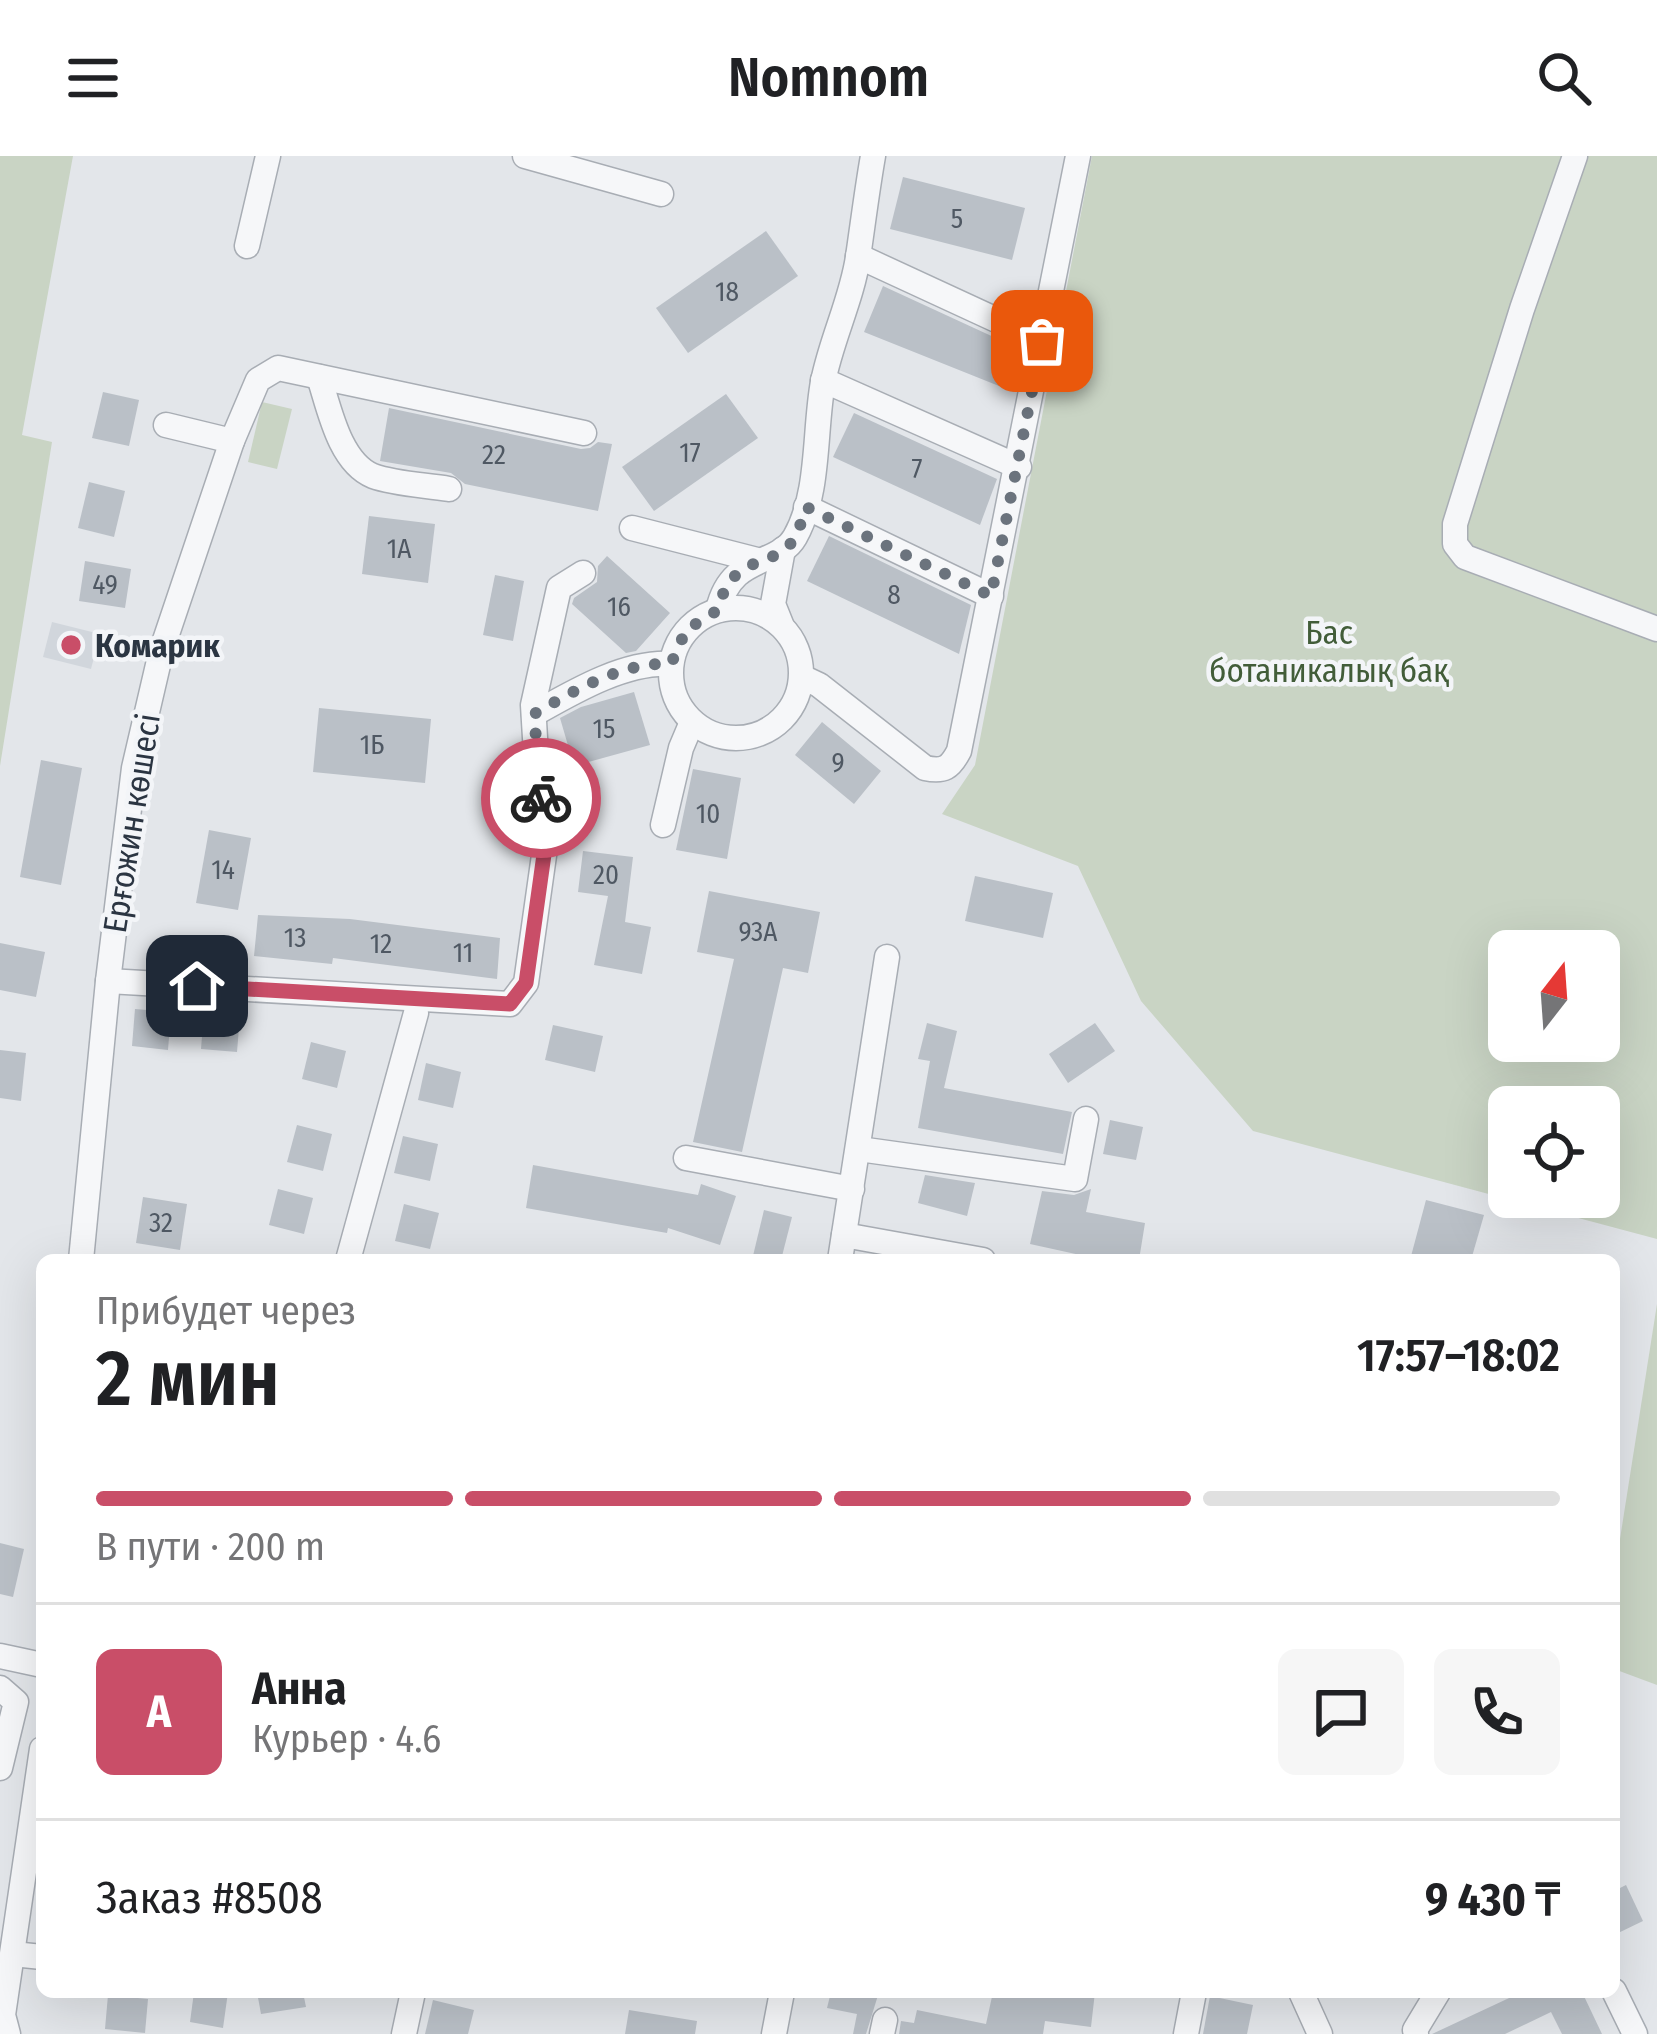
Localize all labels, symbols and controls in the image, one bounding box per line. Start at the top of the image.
icon: menu [60,45,126,111]
icon: search [1531,45,1597,111]
text: Nomnom [728,46,929,110]
house number: 5 [951,203,963,235]
house number: 18 [715,276,739,308]
pin [991,290,1093,392]
icon: bag [1009,308,1075,374]
house number: 17 [679,437,701,469]
house number: 22 [482,439,506,471]
house number: 7 [912,453,923,485]
house number: 1А [387,533,412,565]
house number: 49 [92,569,118,601]
house number: 8 [887,579,901,611]
house number: 16 [607,591,631,623]
park label: Бас ботаникалық бақ [1209,613,1449,691]
place label: Комарик [95,626,220,666]
marker: Комарик [58,632,84,658]
street label: Ерғожин көшесі [95,711,169,936]
house number: 15 [593,713,615,745]
house number: 1Б [360,729,384,761]
courier [481,738,601,858]
house number: 9 [831,747,845,779]
icon: bike [508,765,574,831]
house number: 10 [696,798,720,830]
house number: 14 [211,854,235,886]
house number: 20 [593,859,619,891]
house number: 93А [739,916,778,948]
house number: 13 [284,922,306,954]
house number: 12 [370,928,392,960]
north arrow [1488,930,1620,1062]
map controls [1488,930,1620,1218]
pin [146,935,248,1037]
house number: 11 [453,937,473,969]
icon: home [164,953,230,1019]
button: locate [1488,1086,1620,1218]
house number: 32 [149,1207,173,1239]
text: Прибудет через [96,1288,356,1334]
text: 17:57–18:02 [1357,1329,1560,1383]
text: 2 мин [96,1332,280,1426]
text: В пути · 200 m [96,1524,325,1570]
button: chat [1278,1649,1404,1775]
button: phone [1434,1649,1560,1775]
text: Анна [252,1662,347,1716]
text: А [147,1685,171,1739]
text: Курьер · 4.6 [252,1716,441,1762]
text: Заказ #8508 [96,1871,323,1925]
text: 9 430 ₸ [1425,1873,1560,1927]

